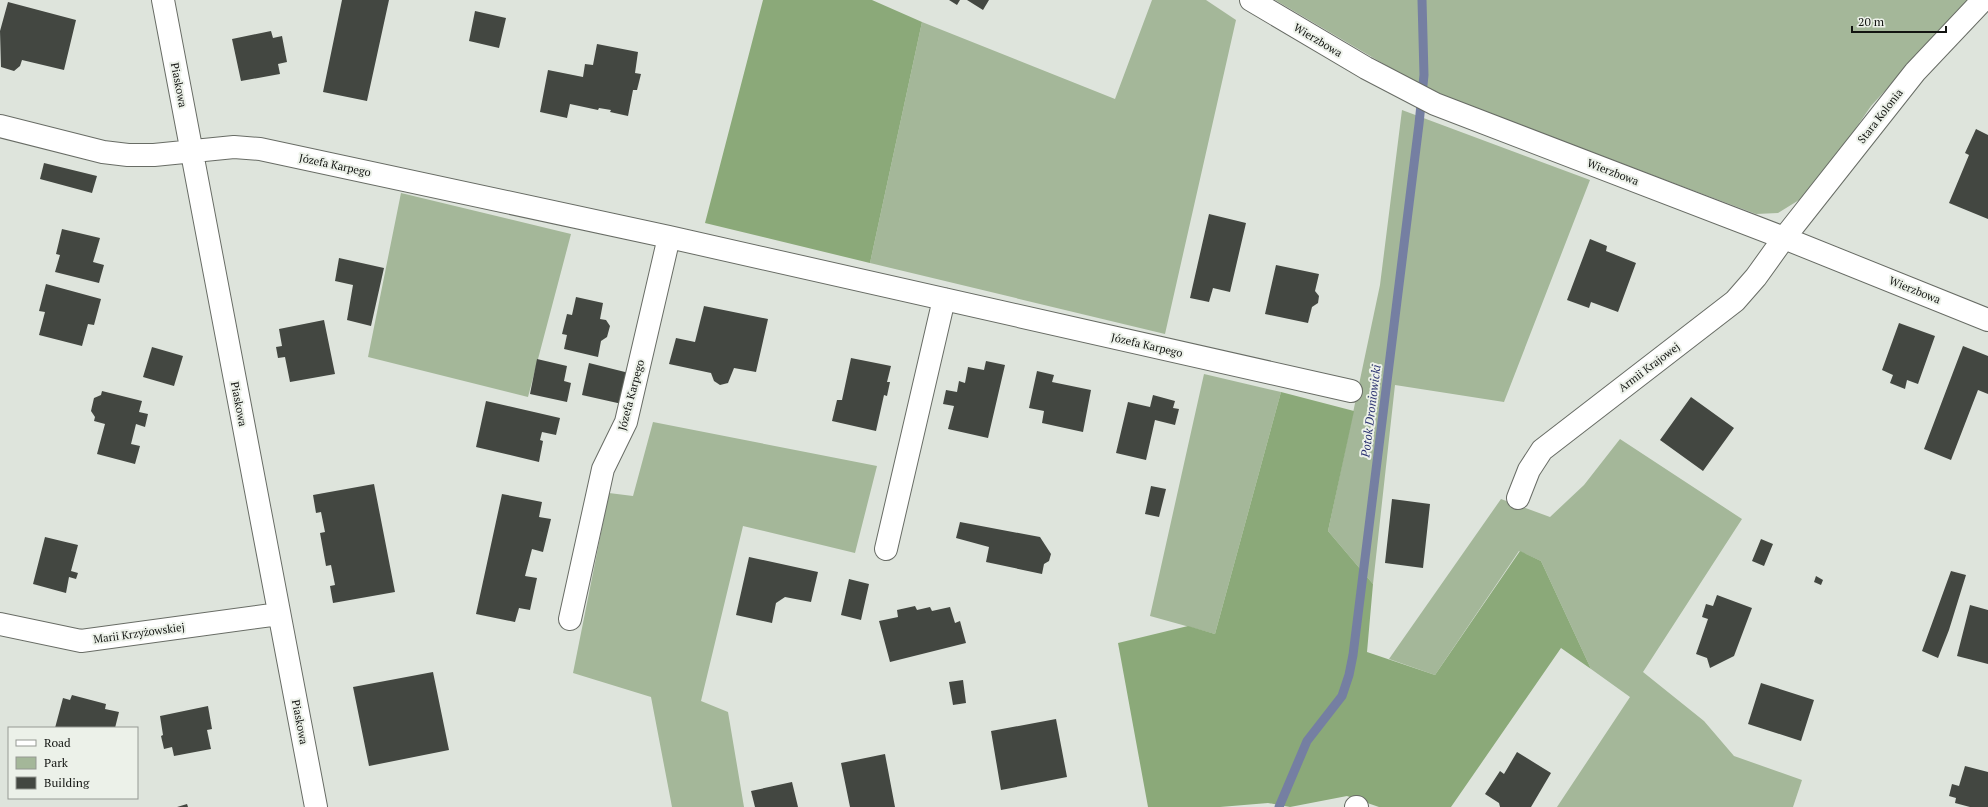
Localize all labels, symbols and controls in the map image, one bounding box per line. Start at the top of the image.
scale bar [1852,8,1946,34]
text: 20 m [1858,14,1885,29]
street label: Wierzbowa [1291,20,1345,60]
street label: Piaskowa [168,61,190,109]
street label: Stara Kolonia [1854,86,1906,146]
street label: Józefa Karpego [298,151,372,179]
street label: Wierzbowa [1585,156,1641,188]
street label: Wierzbowa [1887,273,1943,307]
street label: Józefa Karpego [1110,330,1184,360]
street label: Armii Krajowej [1616,339,1682,395]
street label: Józefa Karpego [615,358,647,432]
water label: Potok Droniowicki [1357,363,1384,459]
street label: Piaskowa [228,380,250,428]
street label: Marii Krzyżowskiej [92,620,186,646]
street label: Piaskowa [289,698,311,746]
legend [8,727,138,799]
text: Road [44,735,71,750]
text: Park [44,755,69,770]
text: Building [44,775,90,790]

